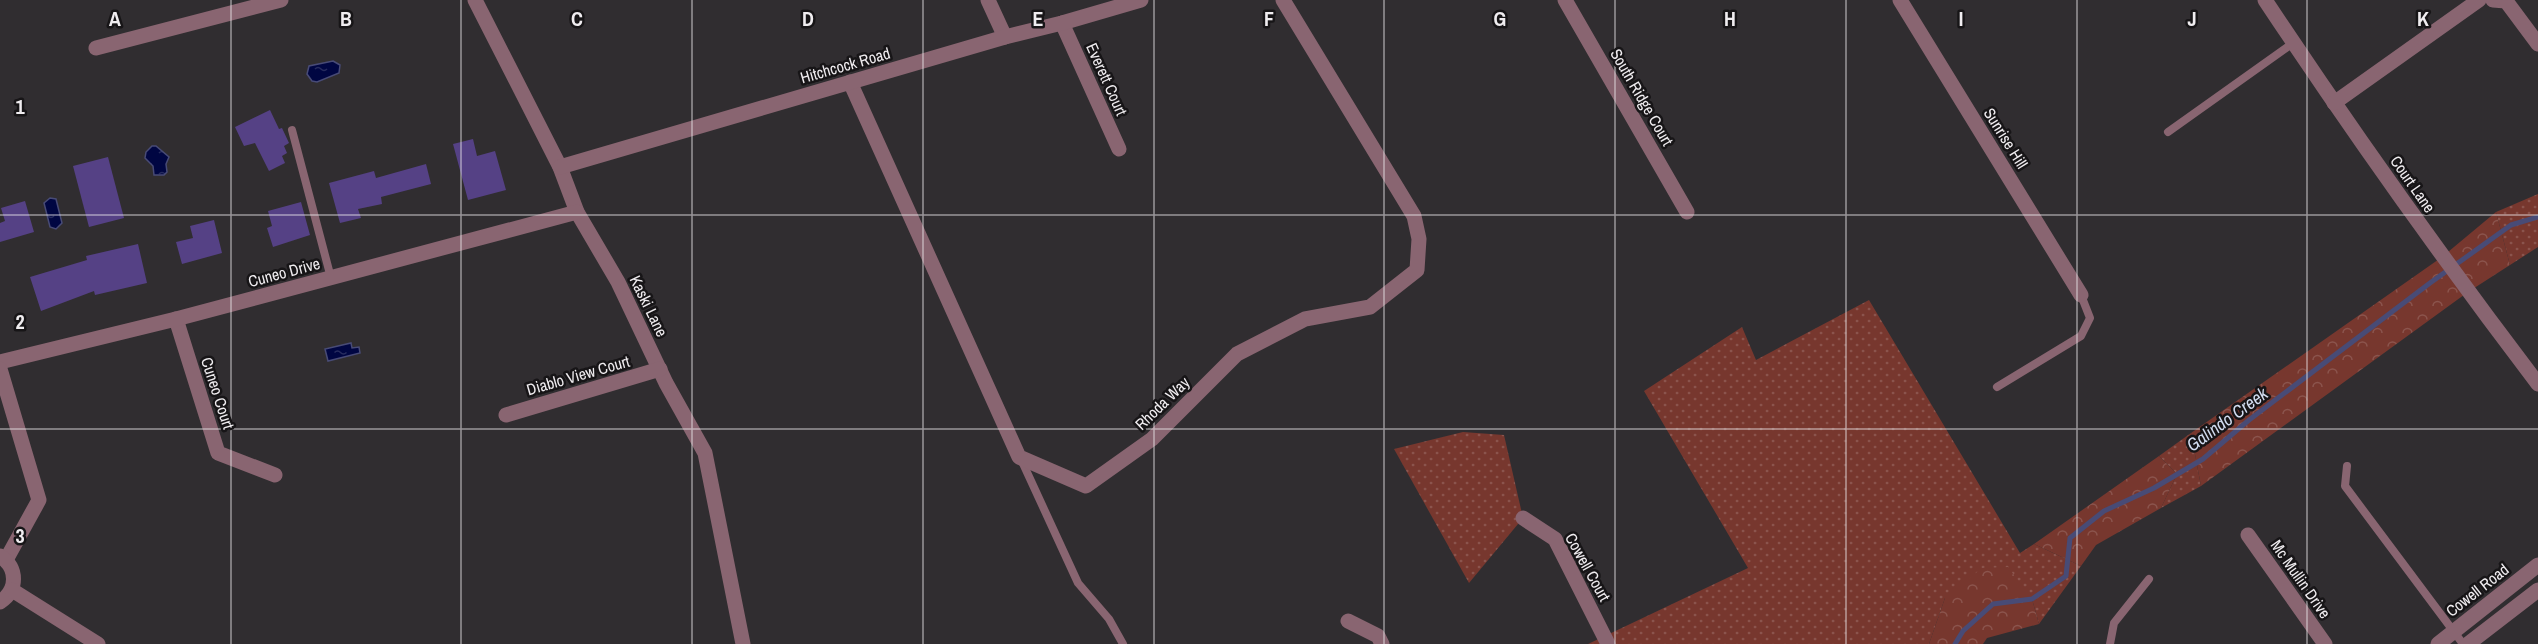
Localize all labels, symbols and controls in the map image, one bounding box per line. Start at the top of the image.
text: A [109,5,121,32]
text: B [340,5,352,32]
text: C [571,5,583,32]
text: D [802,5,814,32]
text: E [1033,5,1044,32]
text: F [1264,5,1274,32]
text: G [1494,5,1506,32]
text: H [1724,5,1736,32]
text: I [1959,5,1963,32]
text: J [2187,5,2197,32]
text: K [2417,5,2429,32]
street label: Everett Court [1081,39,1133,119]
street label: Hitchcock Road [797,42,893,88]
street label: South Ridge Court [1605,44,1679,150]
text: 1 [15,93,25,120]
street label: Sunrise Hill [1979,103,2033,173]
street label: Court Lane [2385,151,2441,217]
street label: Cuneo Drive [246,252,322,292]
street label: Kaski Lane [625,272,673,340]
text: 2 [15,308,25,335]
street label: Diablo View Court [524,350,632,400]
street label: Cuneo Court [196,354,240,432]
street label: Rhoda Way [1130,371,1194,435]
water label: Galindo Creek [2181,381,2273,457]
text: 3 [15,522,25,549]
street label: Cowell Court [1560,529,1616,605]
street label: Mc Mullin Drive [2266,535,2336,623]
street label: Cowell Road [2441,558,2513,622]

